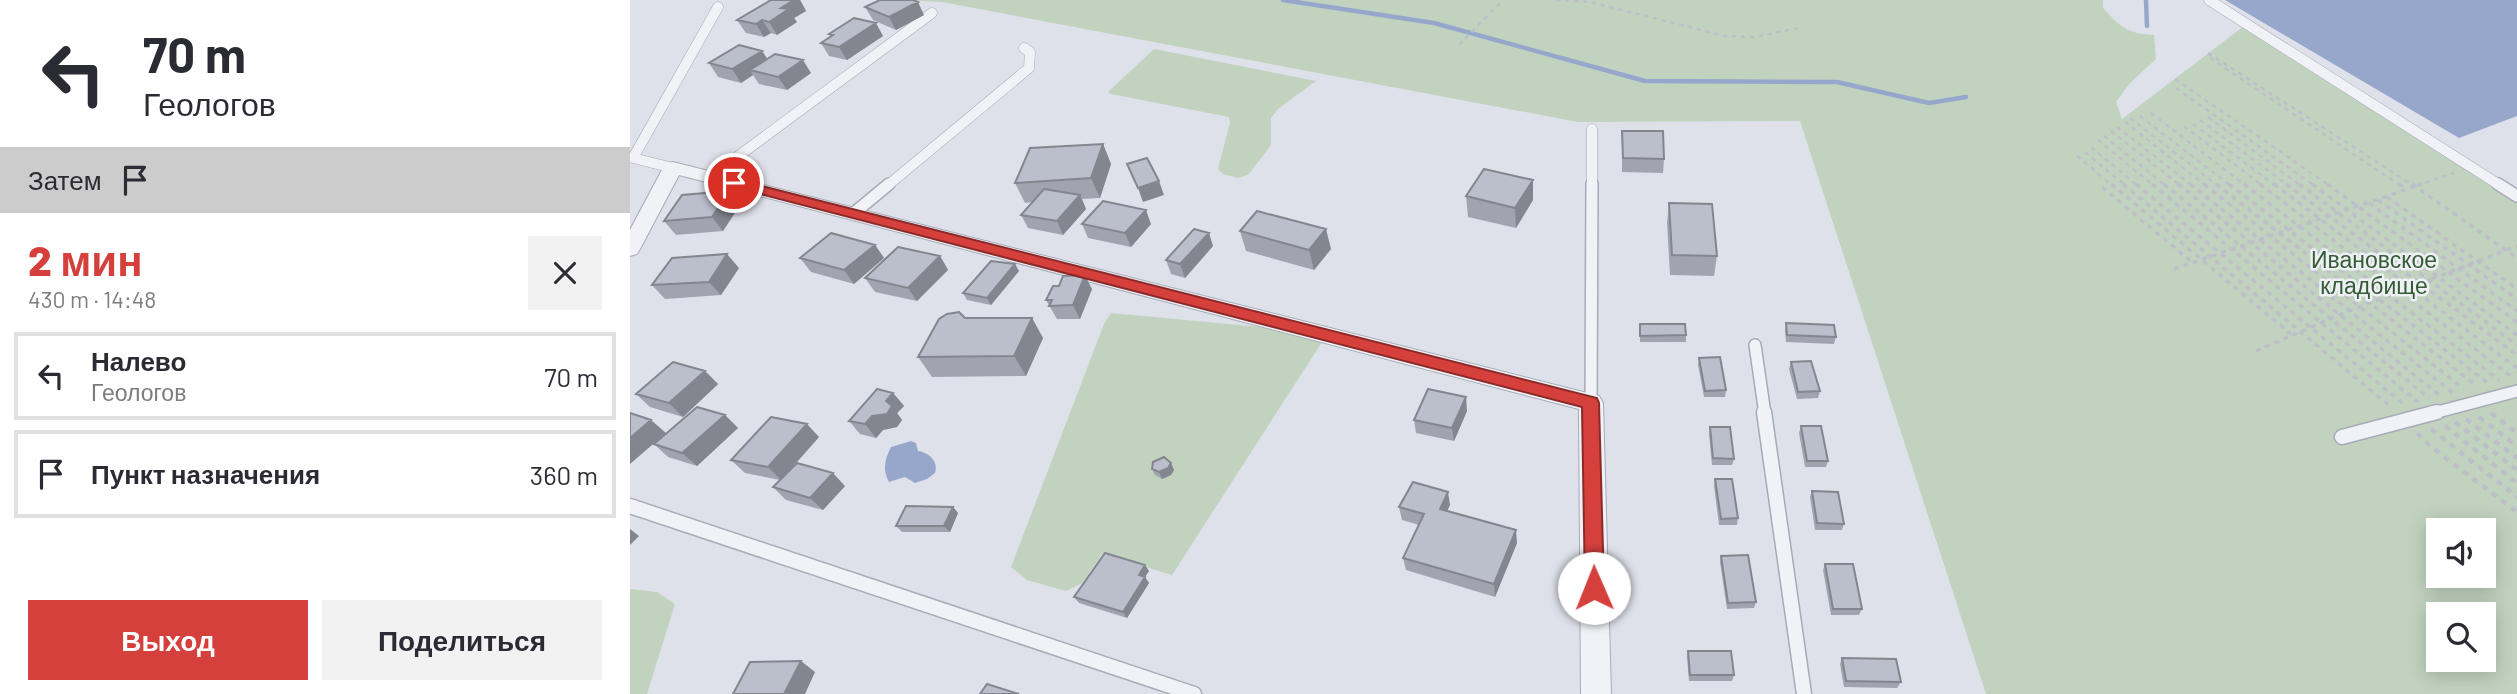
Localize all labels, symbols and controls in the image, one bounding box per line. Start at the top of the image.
text: 70 m [143,24,246,83]
icon: left [28,28,119,119]
text: Геологов [143,84,276,122]
pin [704,153,764,213]
icon: arrive [116,161,154,199]
text: Затем [28,164,102,195]
icon: arrive [715,164,753,202]
text: 2 мин [28,234,143,284]
button: close [528,236,602,310]
park label: Ивановское кладбище [2311,245,2437,299]
text: 430 m · 14:48 [28,285,156,313]
text: Налево [91,345,186,376]
icon: left [32,357,70,395]
text: 70 m [544,361,598,392]
text: Геологов [91,378,186,406]
icon: arrive [32,455,70,493]
text: Пункт назначения [91,458,320,489]
text: 360 m [530,459,598,490]
map controls [2426,518,2496,672]
button: sound [2426,518,2496,588]
position arrow [1557,551,1631,625]
button: Выход [28,600,308,680]
button: Поделиться [322,600,602,680]
button: search [2426,602,2496,672]

